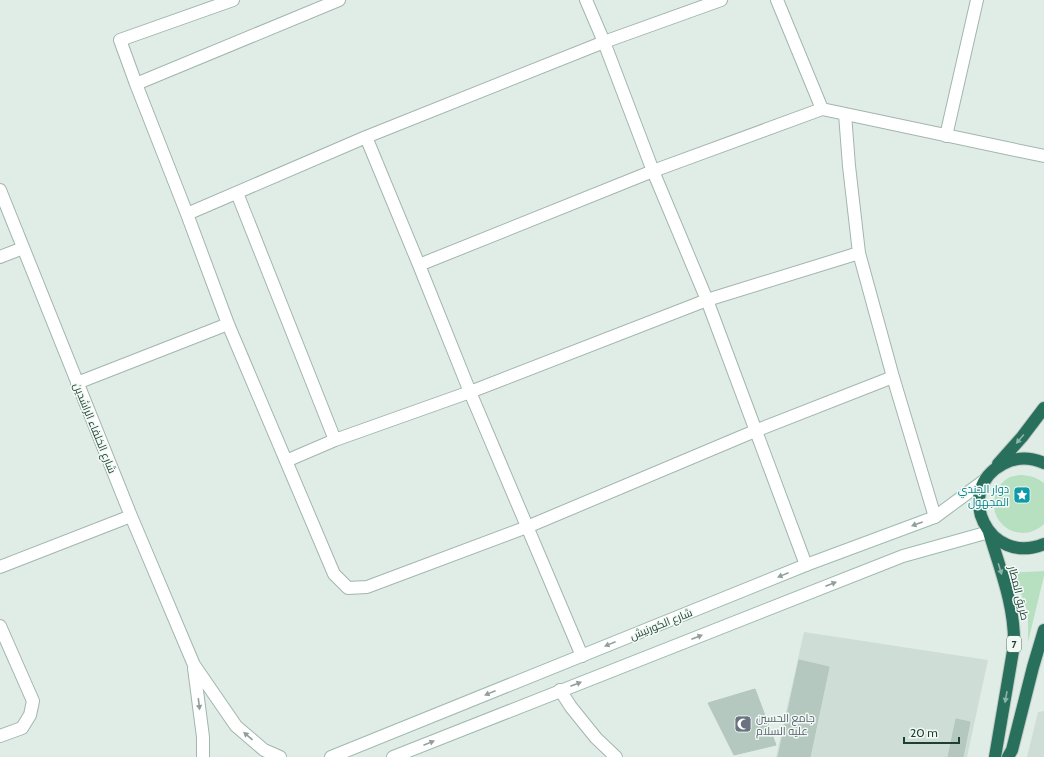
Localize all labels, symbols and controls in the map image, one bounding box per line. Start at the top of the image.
street label: شارع الخلفاء الراشدين [70,381,120,476]
one-way arrow [1016,433,1025,444]
place label: دوار الجندي المجهول [958,482,1009,509]
place icon: دوار الجندي المجهول [1012,485,1032,505]
one-way arrow [911,521,923,527]
one-way arrow [997,563,1003,575]
street label: طريق المطار [1005,563,1032,622]
one-way arrow [776,572,788,578]
one-way arrow [825,581,836,587]
street label: شارع الكورنيش [628,605,695,644]
one-way arrow [691,633,703,639]
road number: 7 [1007,636,1021,652]
one-way arrow [604,642,616,648]
one-way arrow [570,681,582,687]
one-way arrow [484,690,495,696]
one-way arrow [1003,691,1009,703]
one-way arrow [196,698,202,710]
place label: جامع الحسين عليه السلام [756,711,815,739]
mosque icon: جامع الحسين عليه السلام [733,714,753,734]
scale bar [904,719,959,745]
text: 20 m [910,725,938,740]
one-way arrow [243,731,253,741]
one-way arrow [423,739,435,745]

